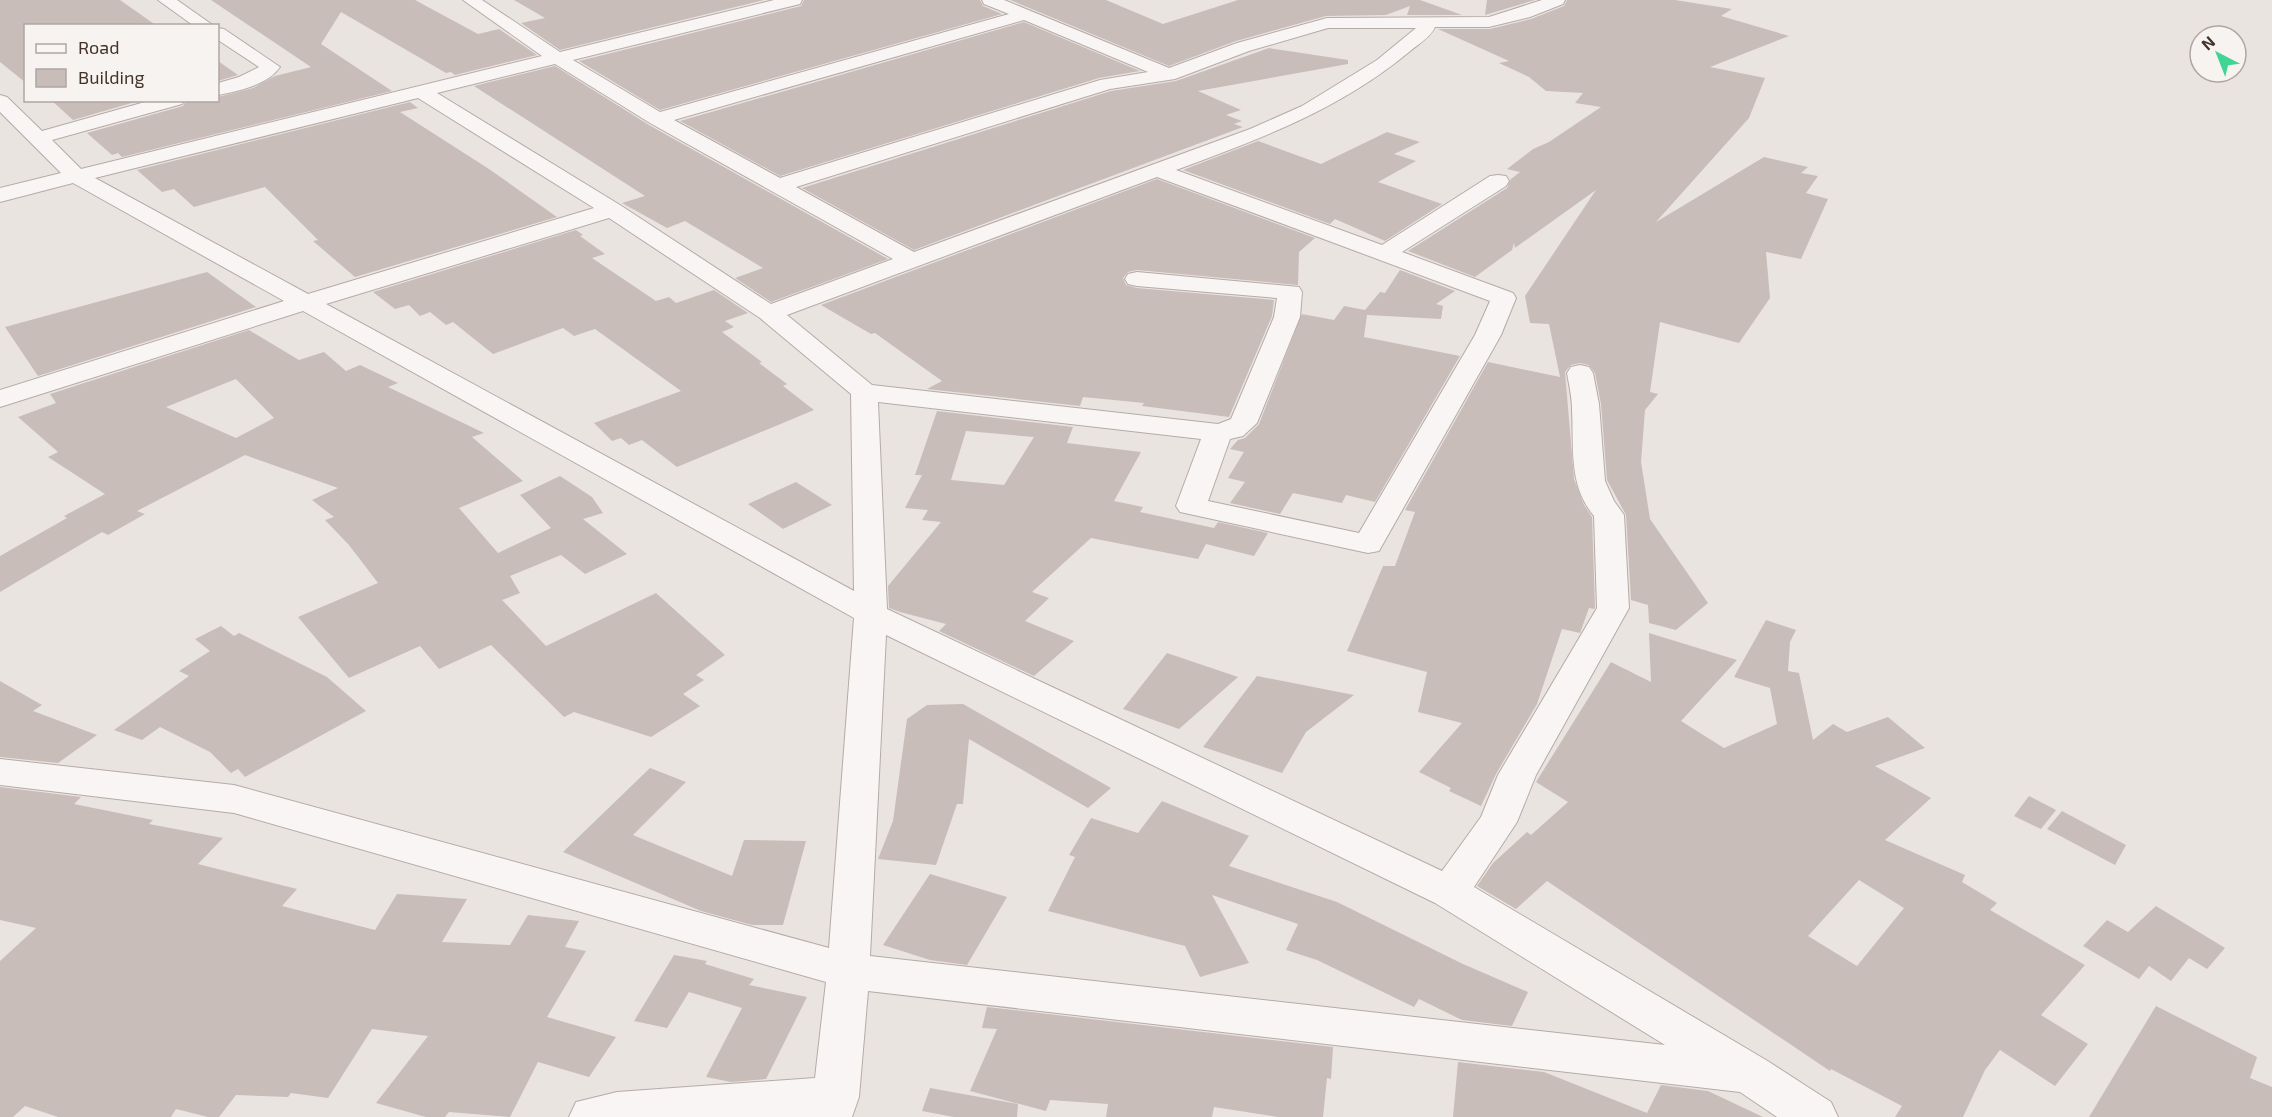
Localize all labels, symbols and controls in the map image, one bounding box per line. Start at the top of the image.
legend [24,24,219,102]
north arrow [2188,24,2248,84]
text: N [2197,32,2218,53]
text: Road [78,36,119,58]
text: Building [78,66,145,88]

